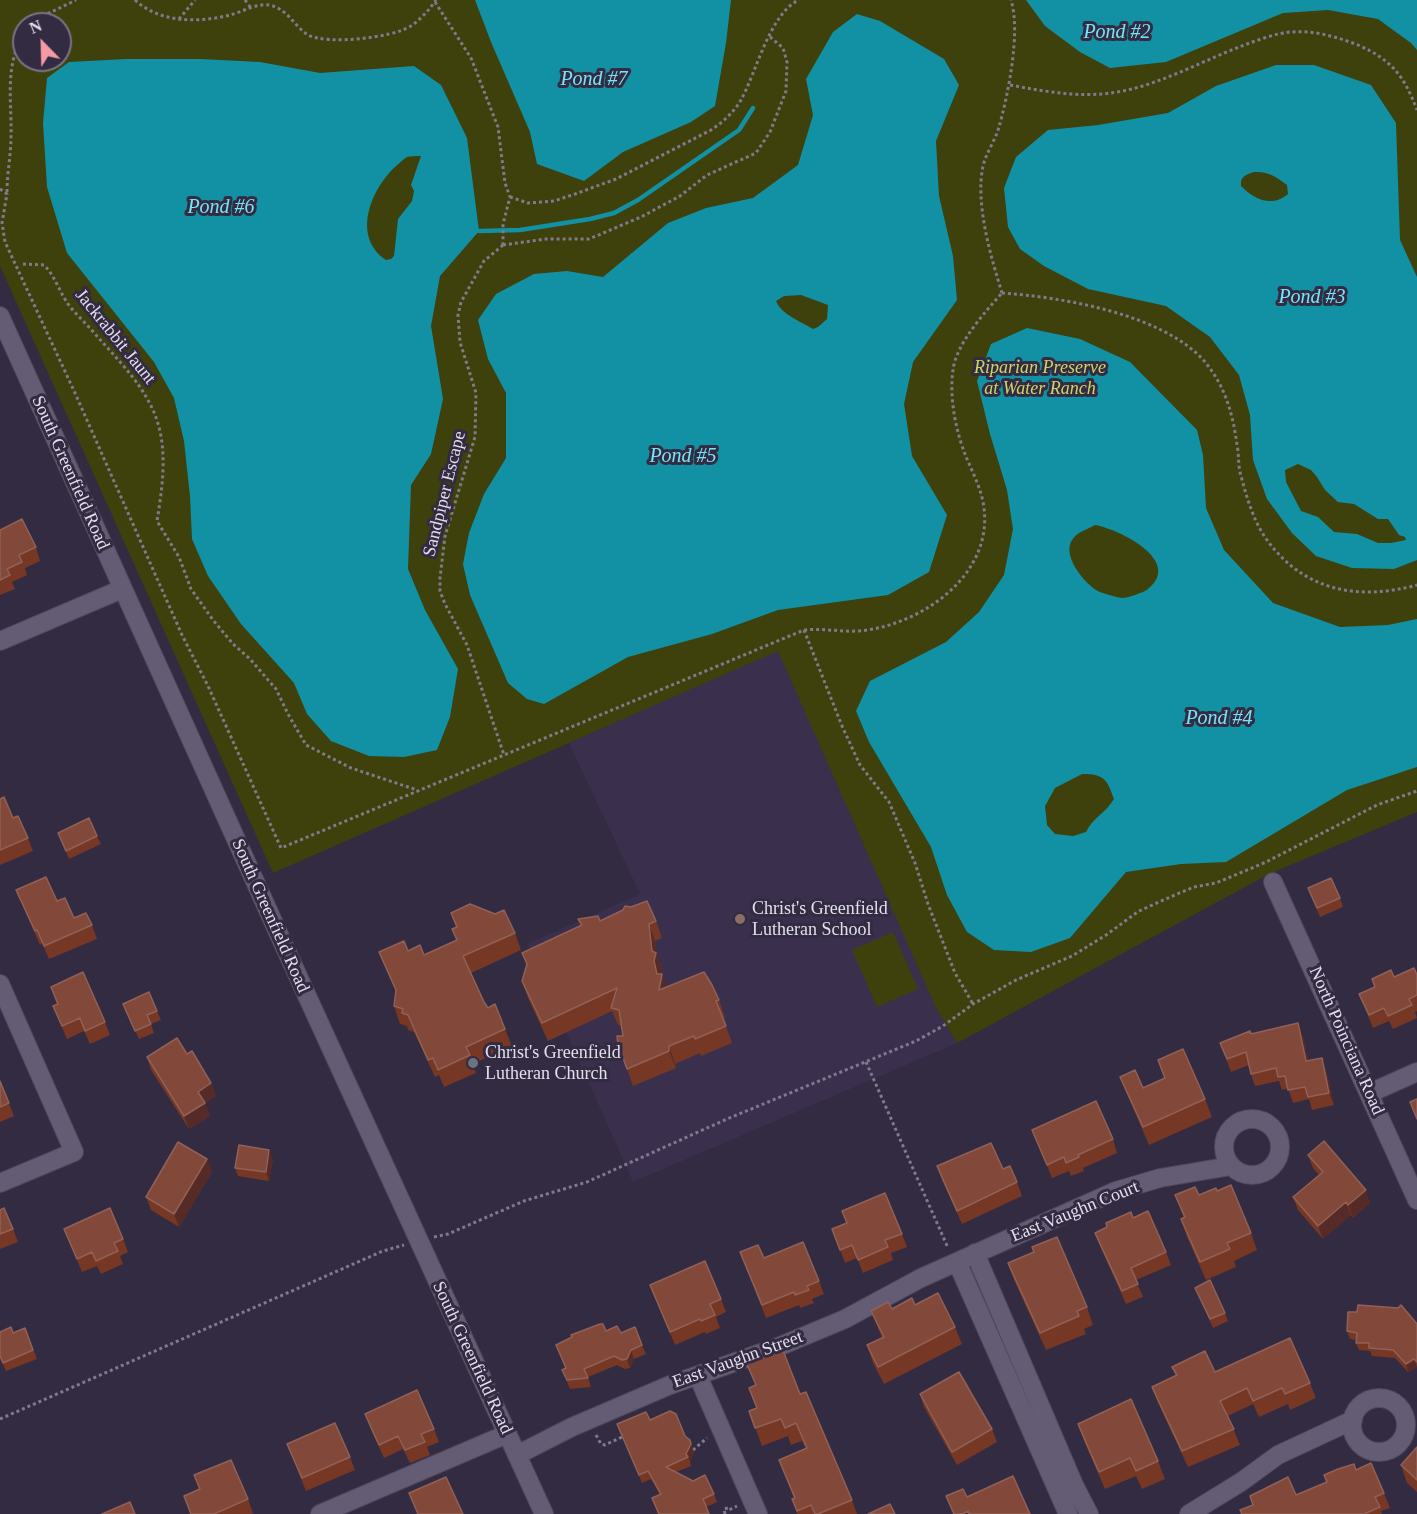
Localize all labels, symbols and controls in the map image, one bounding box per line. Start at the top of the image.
north arrow [12,12,72,72]
text: N [27,17,44,37]
water label: Pond #2 [1083,21,1151,45]
water label: Pond #7 [560,68,628,92]
water label: Pond #6 [187,196,255,220]
street label: Jackrabbit Jaunt [70,285,160,389]
water label: Pond #3 [1278,286,1346,310]
park label: Riparian Preserve at Water Ranch [974,357,1106,400]
street label: South Greenfield Road [26,393,114,553]
street label: Sandpiper Escape [419,429,471,559]
water label: Pond #5 [649,445,717,469]
water label: Pond #4 [1185,707,1253,731]
street label: South Greenfield Road [226,836,314,996]
place label: Christ's Greenfield Lutheran School [752,898,888,940]
marker: Christ's Greenfield Lutheran School [733,912,747,926]
street label: North Poinciana Road [1304,964,1388,1118]
place label: Christ's Greenfield Lutheran Church [485,1042,621,1084]
marker: Christ's Greenfield Lutheran Church [466,1056,480,1070]
street label: East Vaughn Court [1008,1177,1142,1247]
street label: South Greenfield Road [427,1278,517,1438]
street label: East Vaughn Street [670,1326,806,1394]

